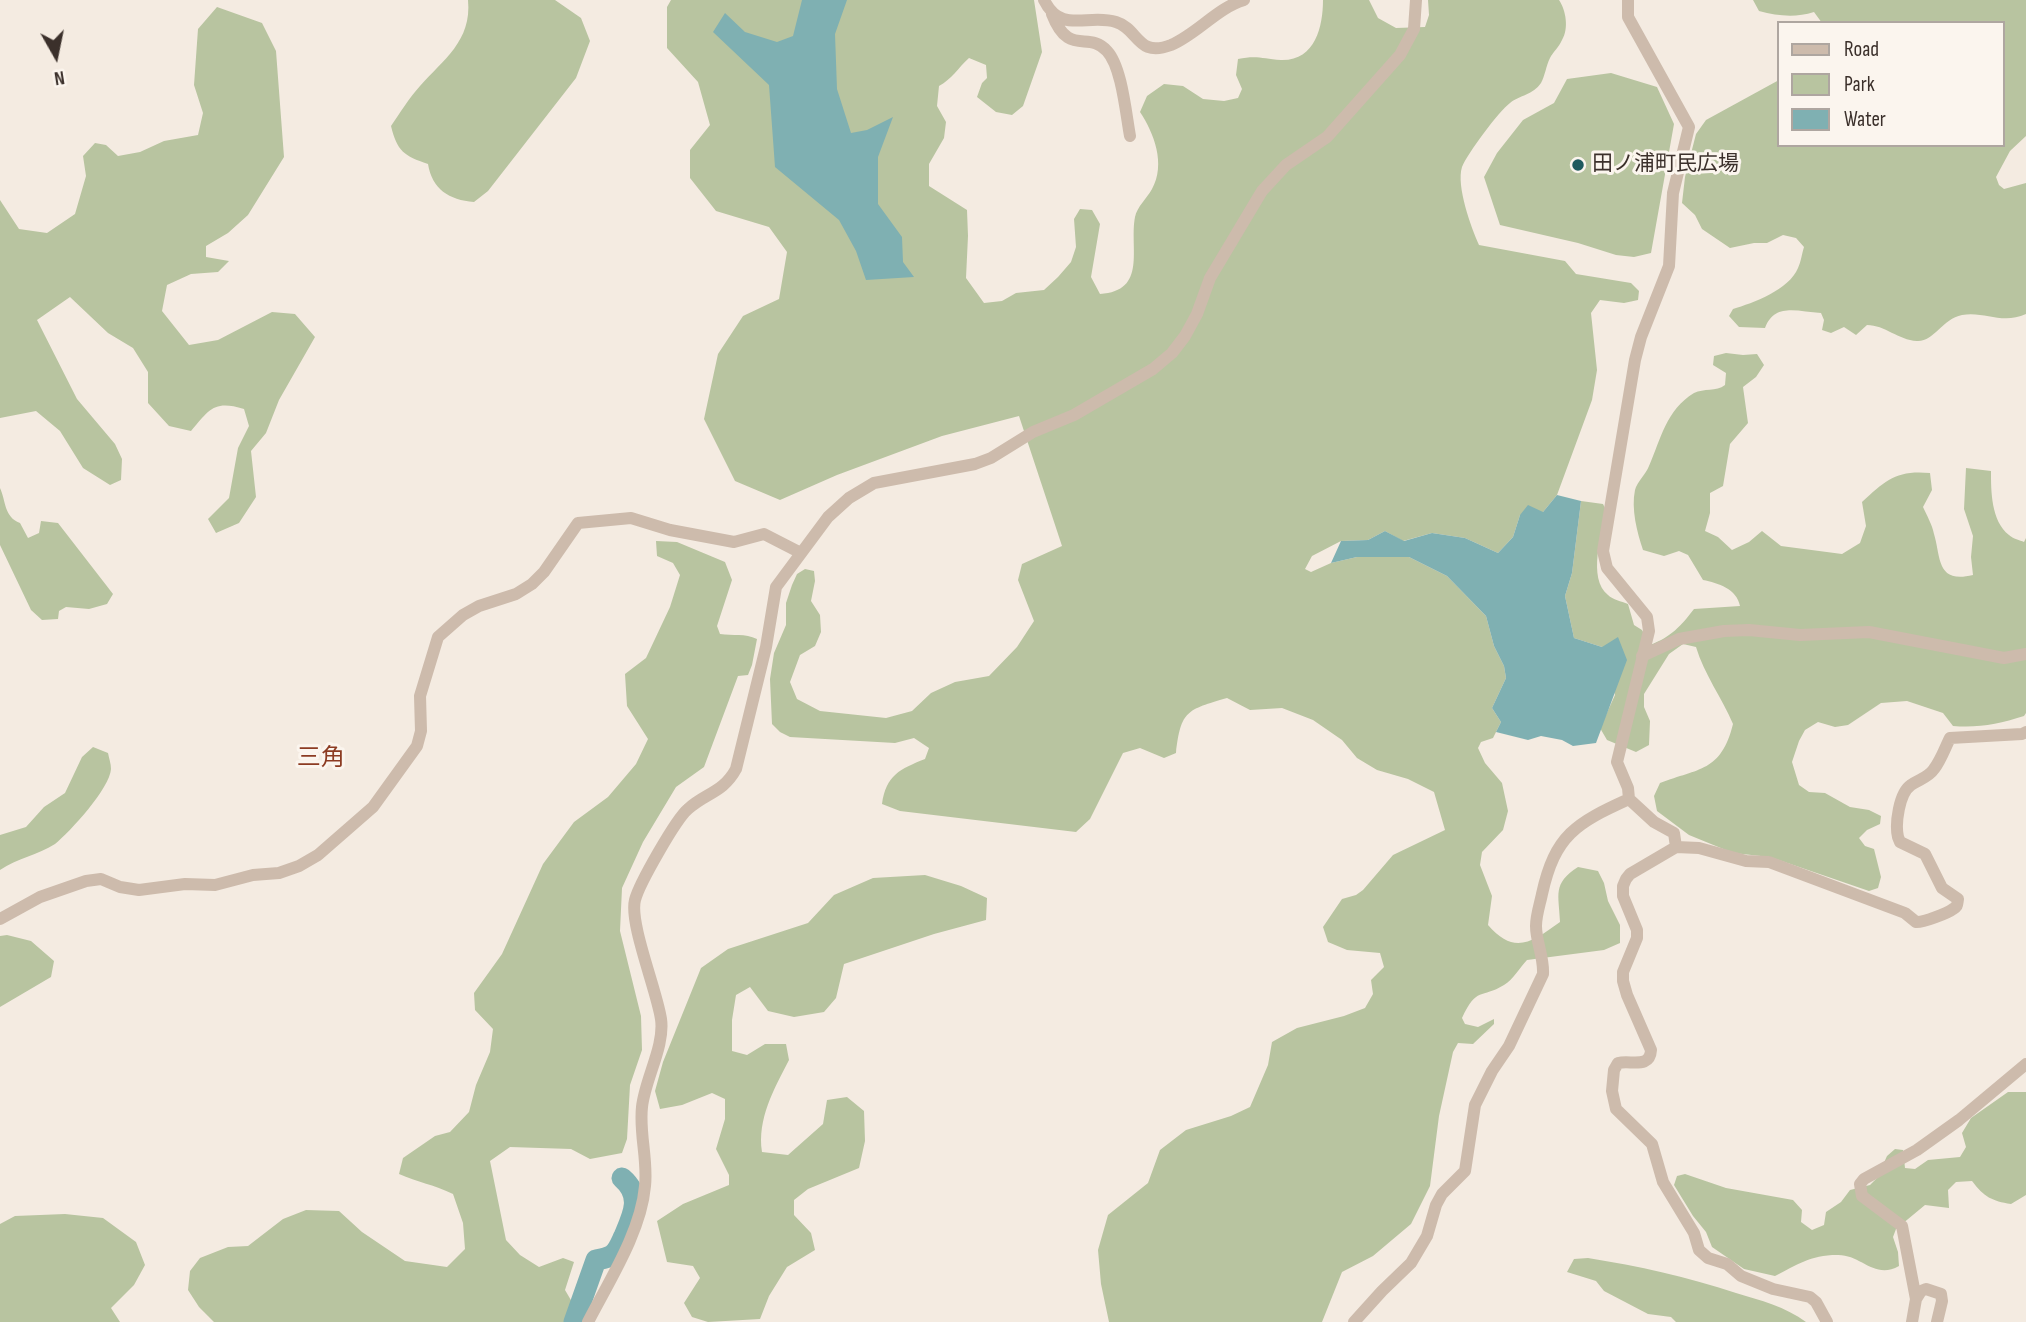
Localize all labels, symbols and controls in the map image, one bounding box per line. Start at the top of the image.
north arrow [21,21,91,91]
legend [1778,21,2005,147]
text: Road [1844,37,1879,62]
text: N [53,65,66,89]
text: Park [1844,72,1875,97]
text: Water [1844,107,1886,132]
place label: 田ノ浦町民広場 [1592,152,1739,178]
marker: 田ノ浦町民広場 [1570,157,1586,173]
district label: 三角 [297,745,345,773]

